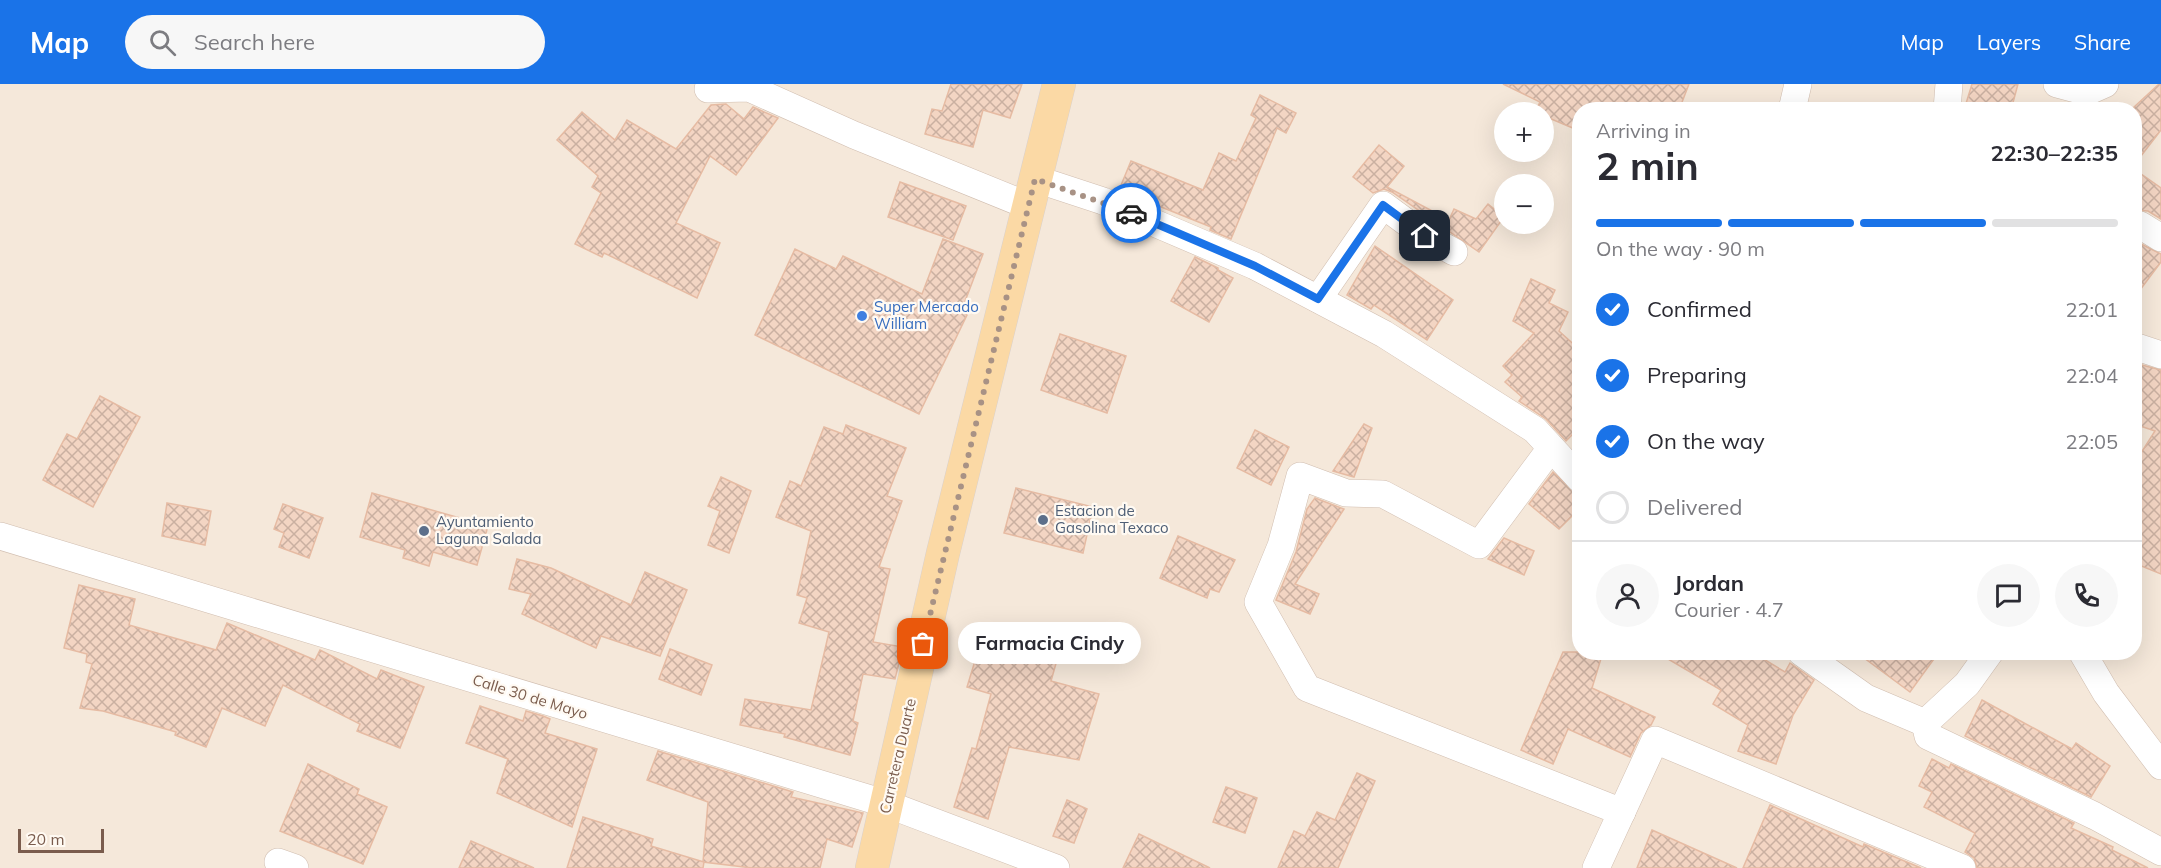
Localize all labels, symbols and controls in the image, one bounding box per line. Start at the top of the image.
search box [125,15,545,69]
text: Map [30,25,89,60]
icon: search [146,26,179,59]
text: Search here [194,28,315,56]
text: Map [1901,29,1944,55]
text: Layers [1977,29,2041,55]
text: Share [2074,29,2131,55]
map controls [1494,102,1554,234]
button: + [1494,102,1554,162]
text: Arriving in [1596,118,1691,143]
text: 22:30–22:35 [1990,139,2118,167]
text: 2 min [1596,141,1699,190]
button: − [1494,174,1554,234]
courier [1101,183,1161,243]
icon: car [1115,197,1148,230]
pin [1399,210,1450,261]
icon: home [1408,219,1441,252]
text: On the way · 90 m [1596,236,1765,261]
icon: check [1596,293,1629,326]
text: Confirmed [1647,295,1752,323]
place label: Super Mercado William [874,297,979,333]
text: 22:01 [2065,297,2118,322]
marker: Super Mercado William [855,309,869,323]
icon: check [1596,359,1629,392]
text: Preparing [1647,361,1747,389]
text: 22:04 [2065,363,2118,388]
icon: check [1596,425,1629,458]
text: On the way [1647,427,1765,455]
text: 22:05 [2065,429,2118,454]
text: Delivered [1647,493,1742,521]
place label: Estacion de Gasolina Texaco [1055,501,1169,537]
place label: Ayuntamiento Laguna Salada [436,512,542,548]
marker: Estacion de Gasolina Texaco [1036,513,1050,527]
marker: Ayuntamiento Laguna Salada [417,524,431,538]
button: person [1596,564,1659,627]
button: chat [1977,564,2040,627]
button: phone [2055,564,2118,627]
text: Jordan [1674,569,1744,597]
text: Courier · 4.7 [1674,597,1784,622]
pin [897,618,948,669]
callout: Farmacia Cindy [959,623,1142,665]
icon: bag [906,627,939,660]
text: Farmacia Cindy [975,630,1124,655]
street label: Calle 30 de Mayo [470,670,590,723]
street label: Carretera Duarte [875,696,920,815]
scale bar [18,826,104,854]
text: 20 m [27,829,64,849]

